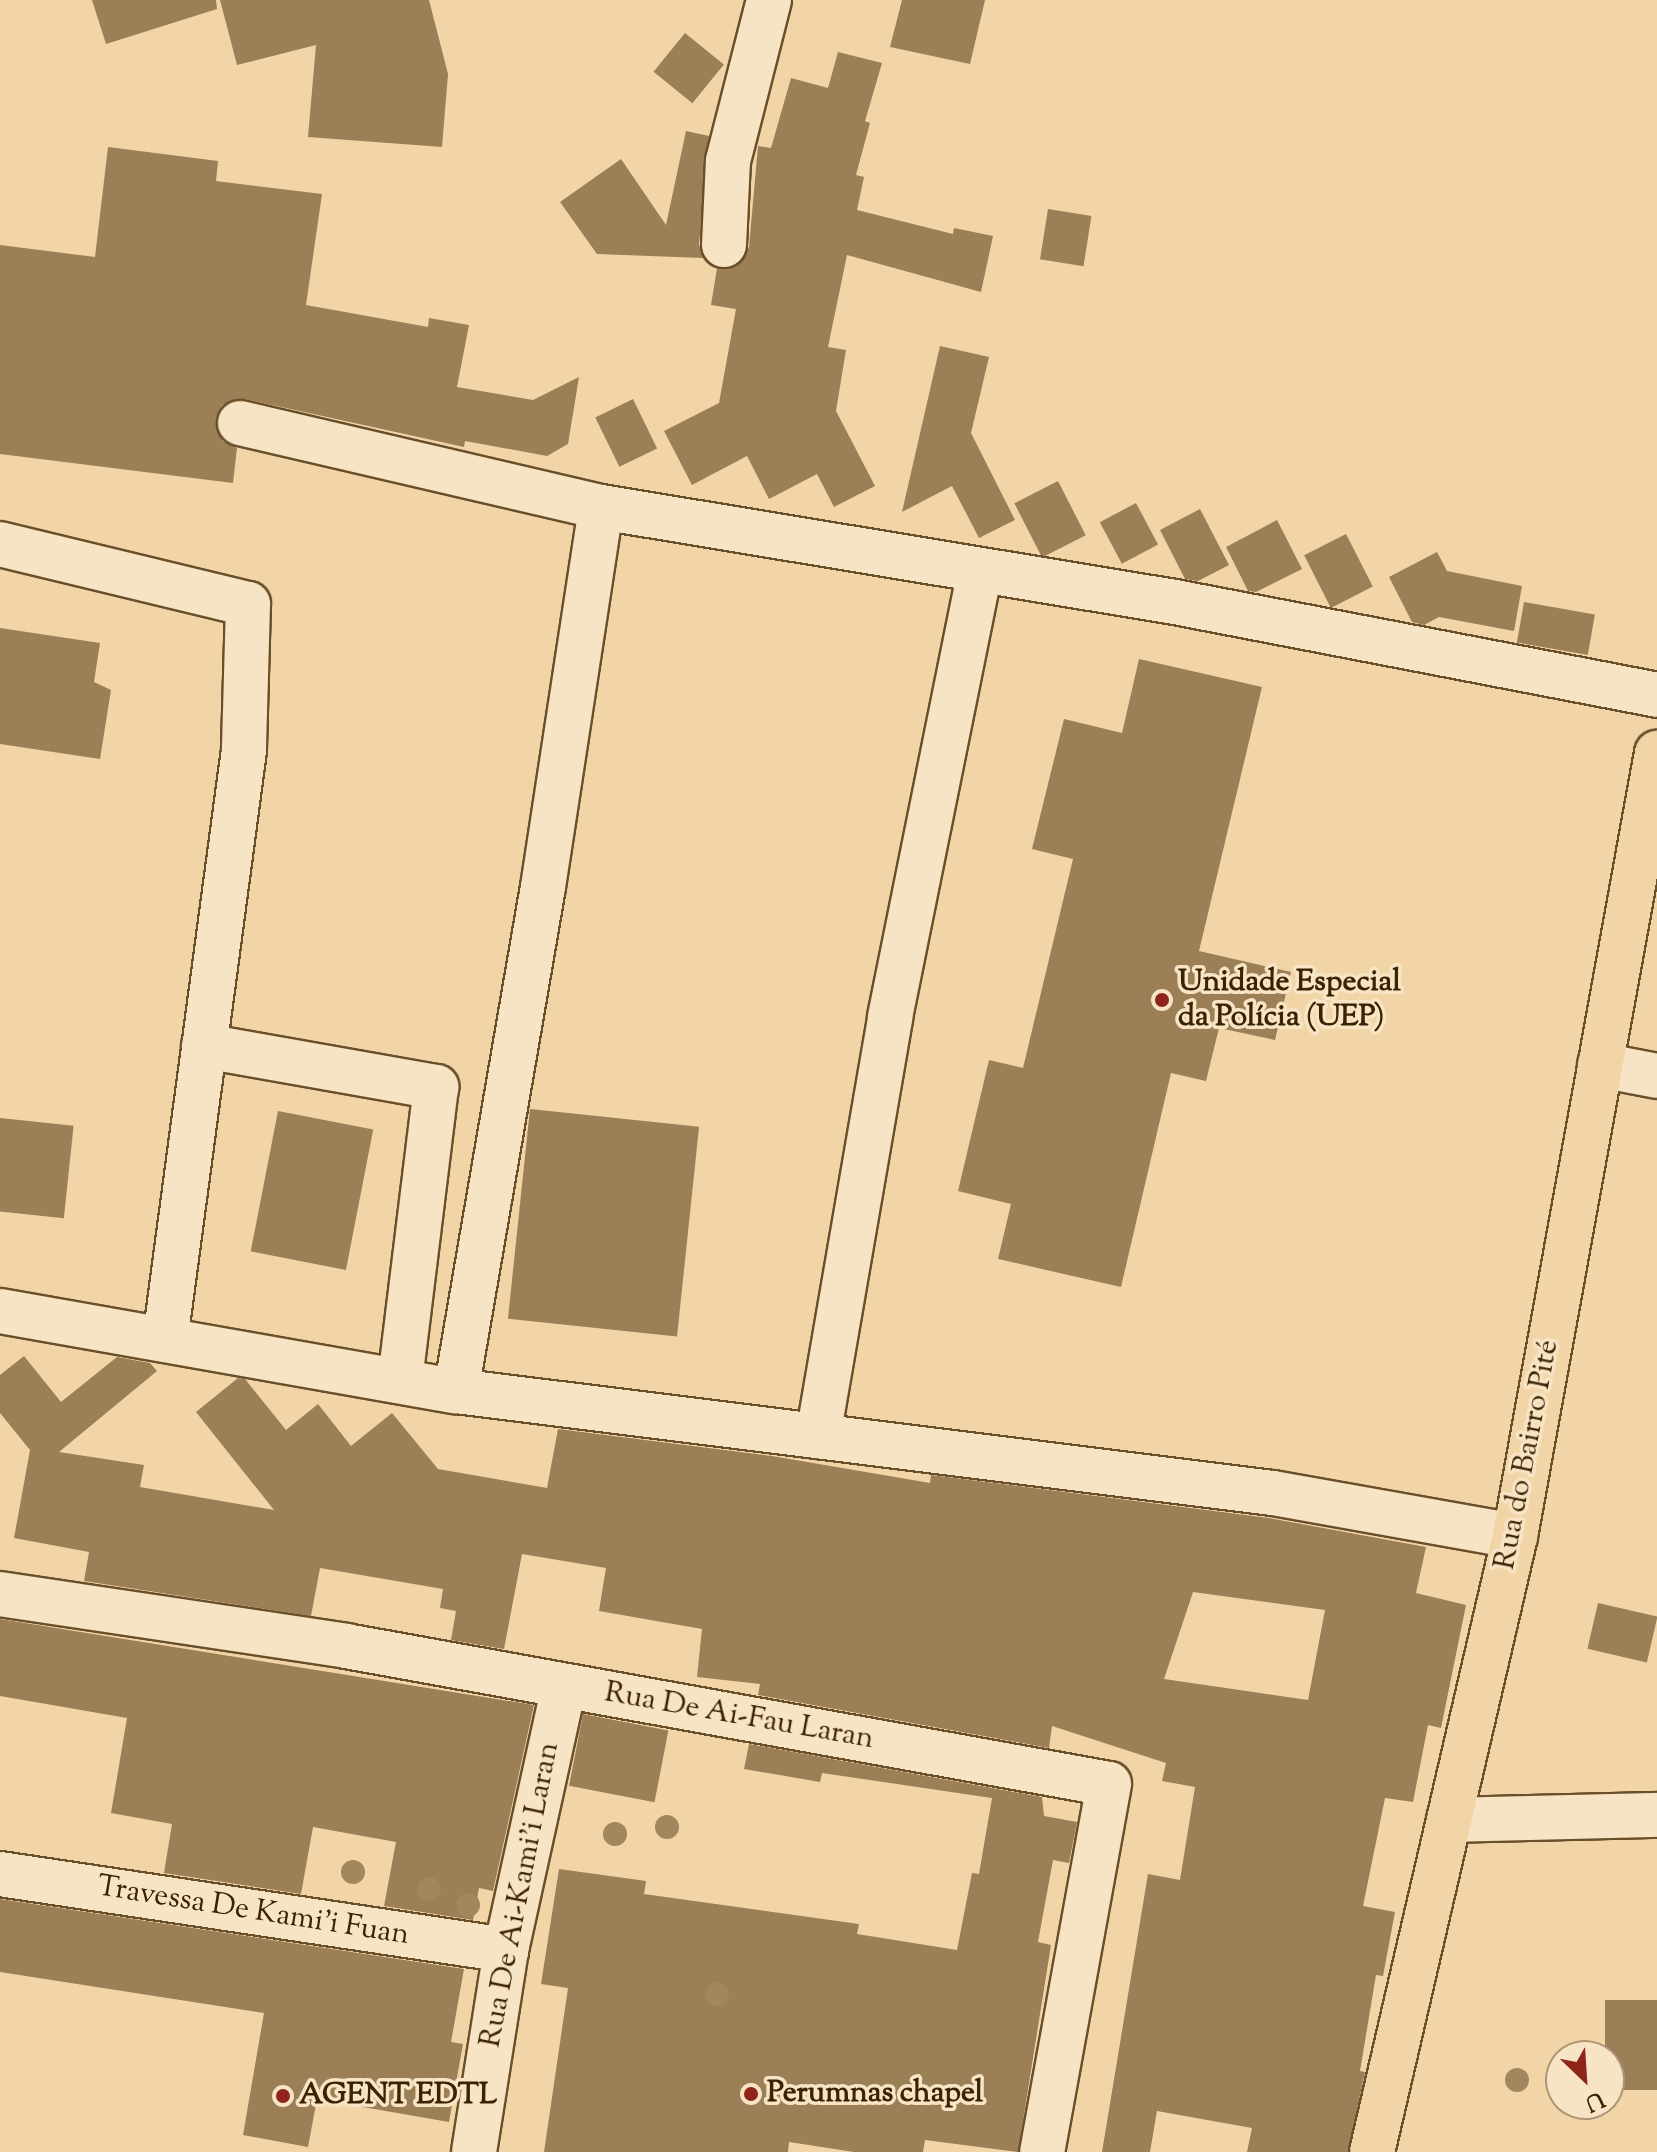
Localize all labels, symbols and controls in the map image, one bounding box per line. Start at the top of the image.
place label: Unidade Especial da Polícia (UEP) [1178,965,1401,1036]
marker: Unidade Especial da Polícia (UEP) [1153,991,1171,1009]
street label: Rua do Bairro Pité [1488,1337,1568,1573]
street label: Rua De Ai-Fau Laran [602,1676,876,1758]
street label: Rua De Ai-Kami’i Laran [474,1739,568,2051]
street label: Travessa De Kami’i Fuan [94,1870,412,1954]
north arrow [1545,2040,1625,2120]
place label: Perumnas chapel [767,2076,983,2112]
place label: AGENT EDTL [299,2078,497,2114]
text: U [1579,2082,1609,2118]
marker: Perumnas chapel [742,2085,760,2103]
marker: AGENT EDTL [274,2087,292,2105]

